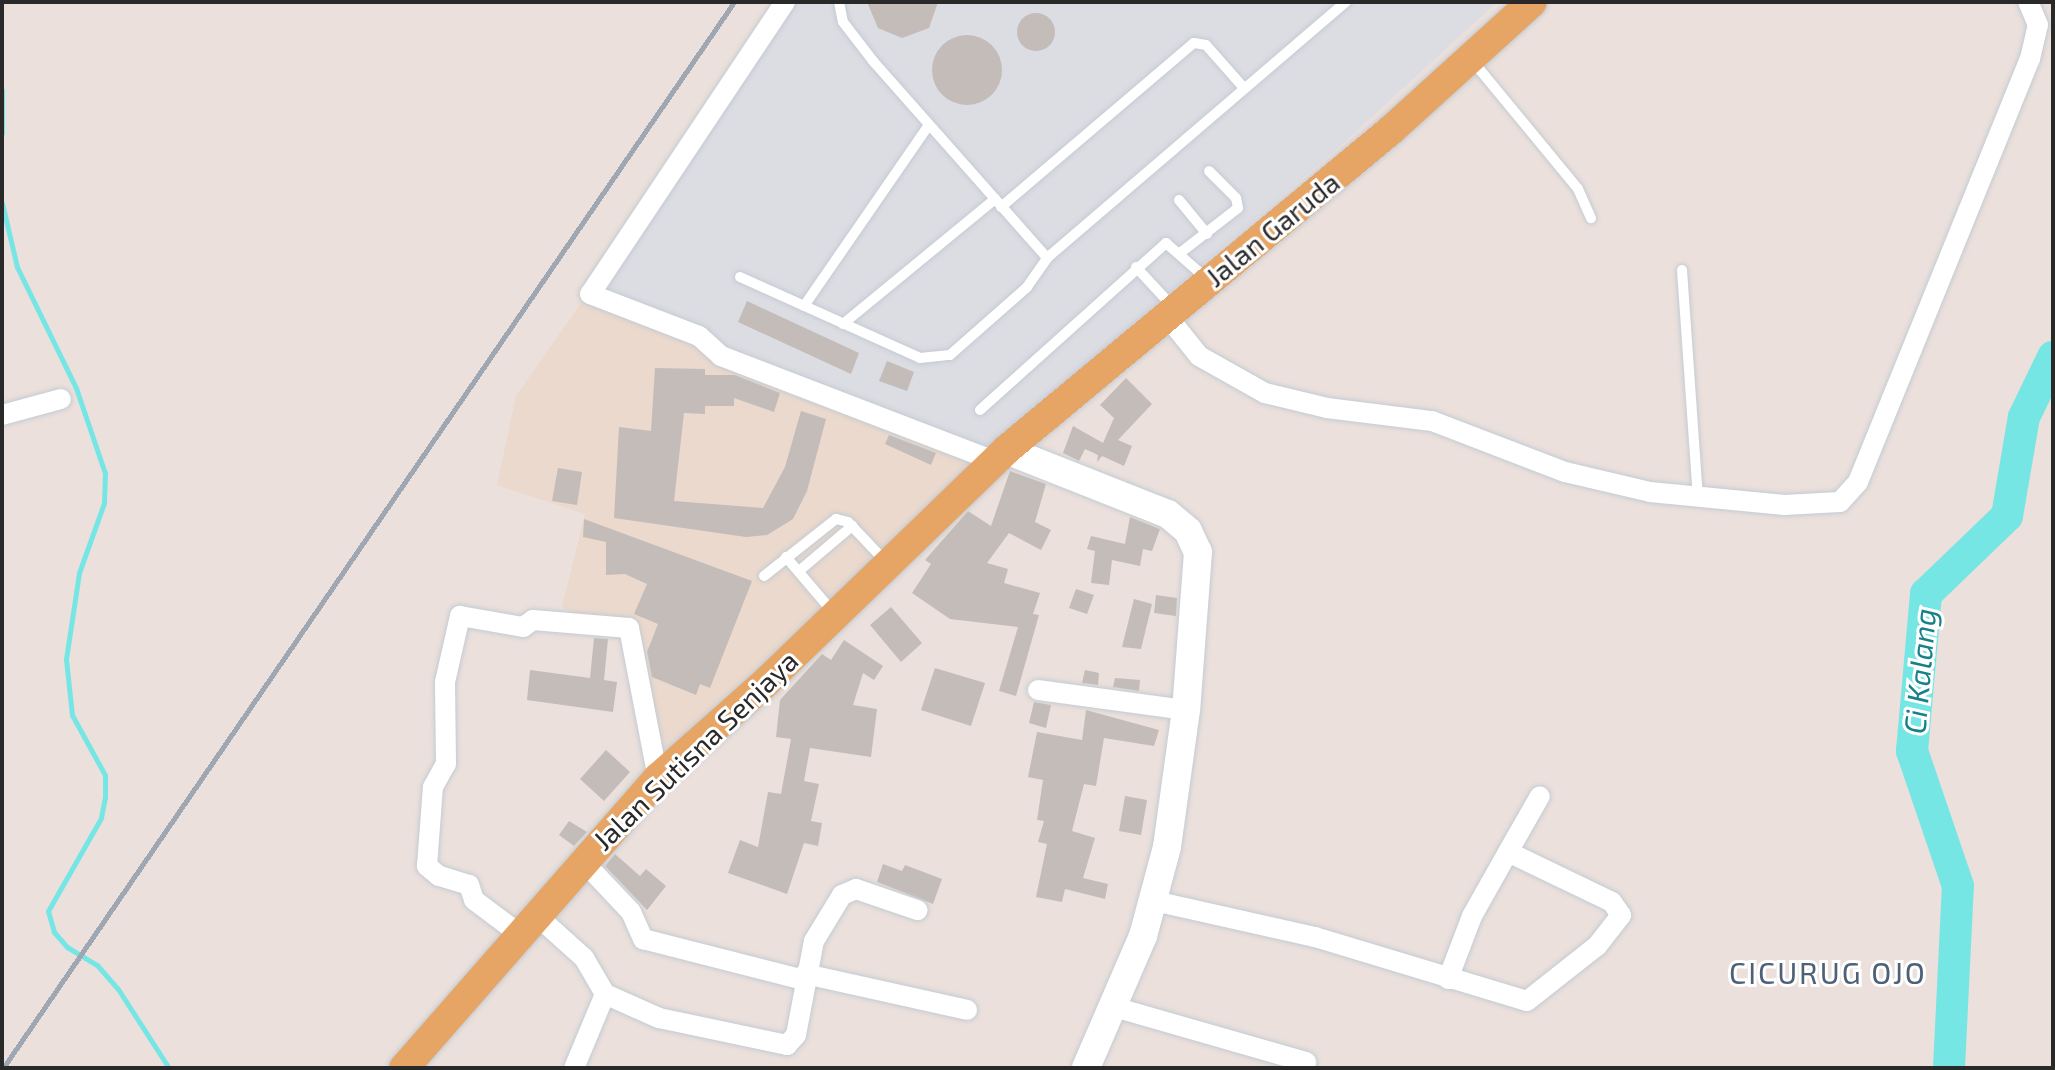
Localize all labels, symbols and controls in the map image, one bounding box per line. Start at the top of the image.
street label: Jalan Garuda [1198,165,1346,293]
water label: Ci Kalang [1896,607,1942,735]
street label: Jalan Sutisna Senjaya [586,643,804,857]
district label: CICURUG OJO [1729,954,1927,990]

